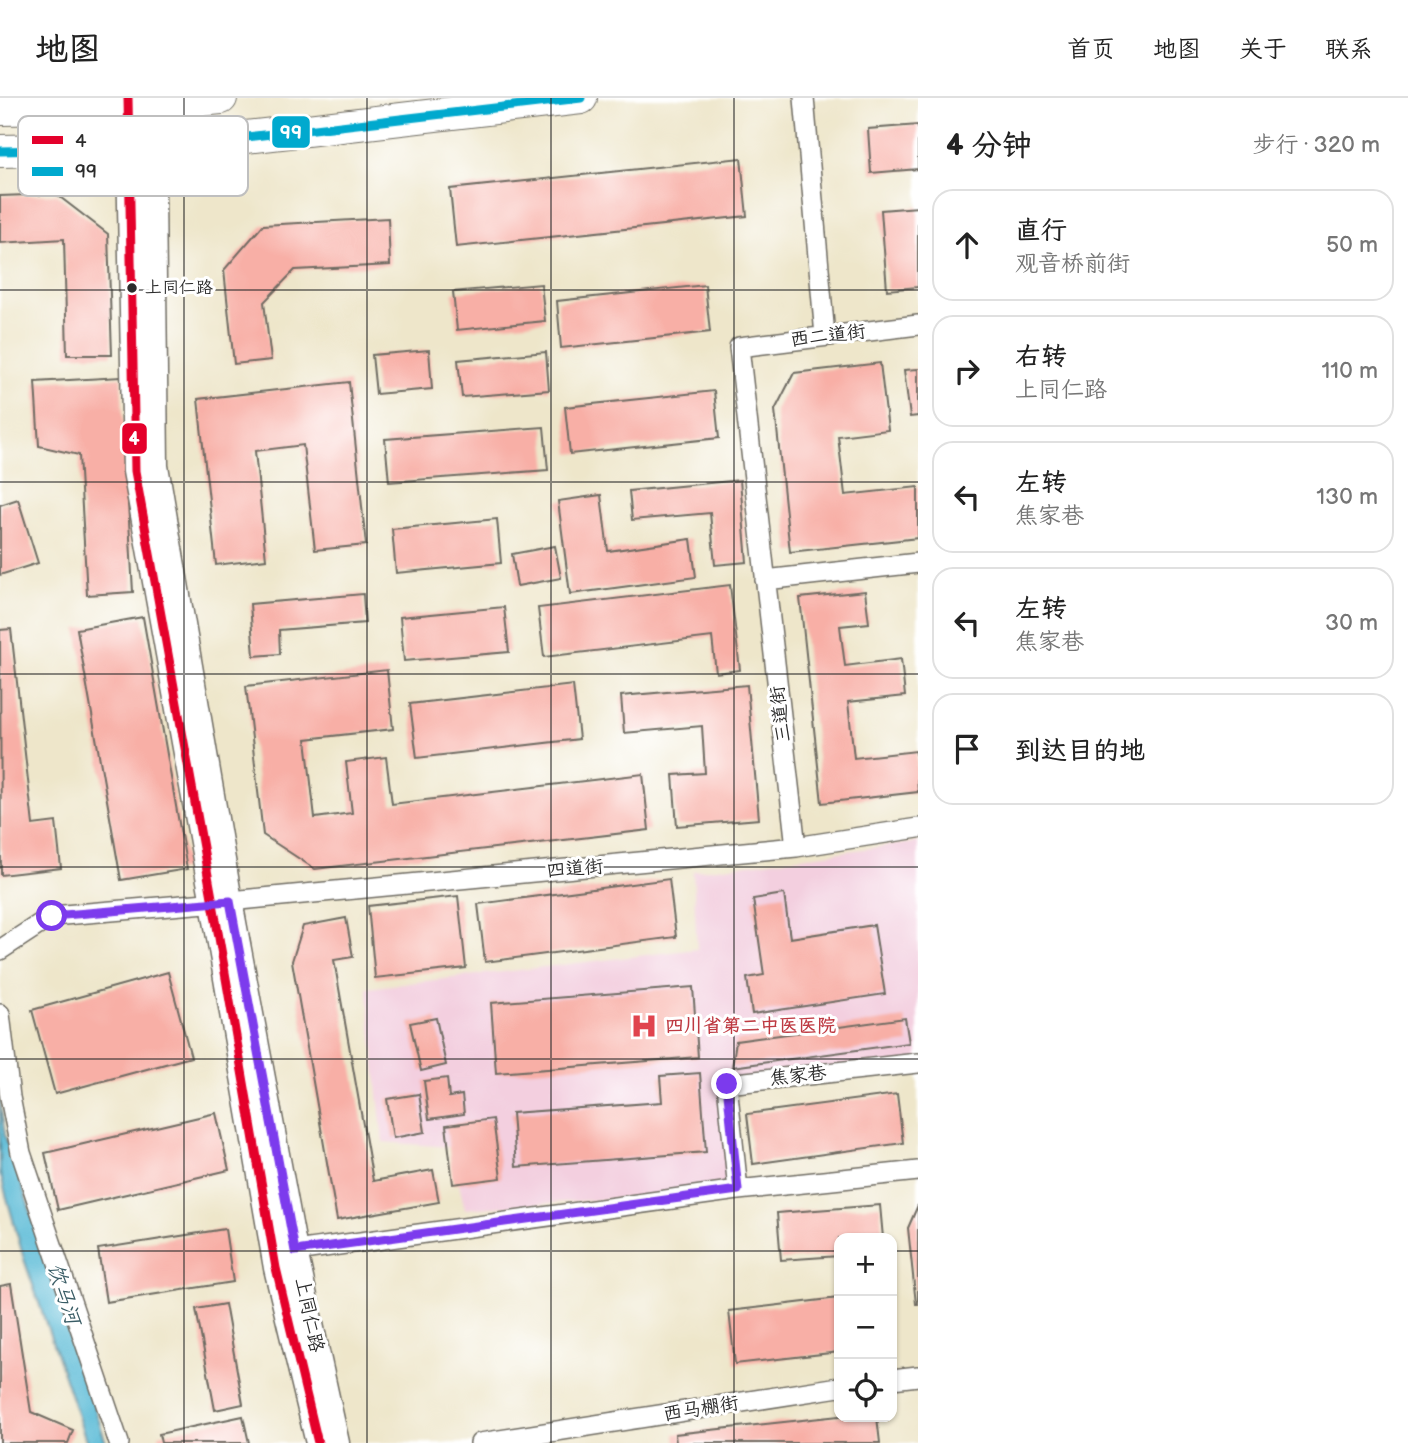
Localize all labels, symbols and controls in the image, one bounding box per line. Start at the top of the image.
text: 地图 [35,30,101,70]
text: 首页 [1067,35,1115,64]
text: 地图 [1153,35,1201,64]
text: 关于 [1239,35,1287,64]
text: 联系 [1325,35,1373,64]
line badge: 99 [271,115,311,149]
legend [18,116,248,196]
text: 99 [280,122,302,145]
text: 4 分钟 [946,128,1032,164]
text: 4 [75,130,87,153]
text: 步行 · 320 m [1253,131,1380,159]
text: 99 [75,161,97,184]
text: 直行 [1015,216,1067,247]
icon: ahead [948,226,986,264]
text: 50 m [1326,231,1378,259]
text: 观音桥前街 [1015,250,1130,278]
place label: 上同仁路 [145,278,213,298]
marker: 上同仁路 [125,281,139,295]
street label: 西二道街 [789,320,867,352]
text: 右转 [1015,342,1067,373]
icon: right [948,352,986,390]
text: 110 m [1321,357,1378,385]
text: 上同仁路 [1015,376,1107,404]
line badge: 4 [121,422,148,455]
text: 4 [128,428,140,451]
text: 左转 [1015,468,1067,499]
icon: left [948,478,986,516]
text: 130 m [1316,483,1378,511]
text: 焦家巷 [1015,502,1084,530]
text: 左转 [1015,594,1067,625]
icon: left [948,604,986,642]
text: 30 m [1325,609,1378,637]
text: 焦家巷 [1015,628,1084,656]
street label: 三道街 [766,684,796,744]
icon: arrive [948,730,986,768]
text: 到达目的地 [1015,736,1145,767]
street label: 四道街 [546,855,604,883]
route start [36,900,67,931]
hospital icon: 四川省第二中医医院 [629,1011,659,1041]
place label: 四川省第二中医医院 [665,1015,836,1038]
street label: 焦家巷 [768,1062,828,1090]
route end [711,1068,742,1099]
map controls [834,1233,897,1422]
button: + [834,1233,897,1296]
water label: 饮马河 [42,1260,87,1331]
street label: 上同仁路 [290,1275,328,1355]
button: − [834,1296,897,1359]
button: locate [834,1359,897,1422]
street label: 西马棚街 [662,1392,740,1426]

